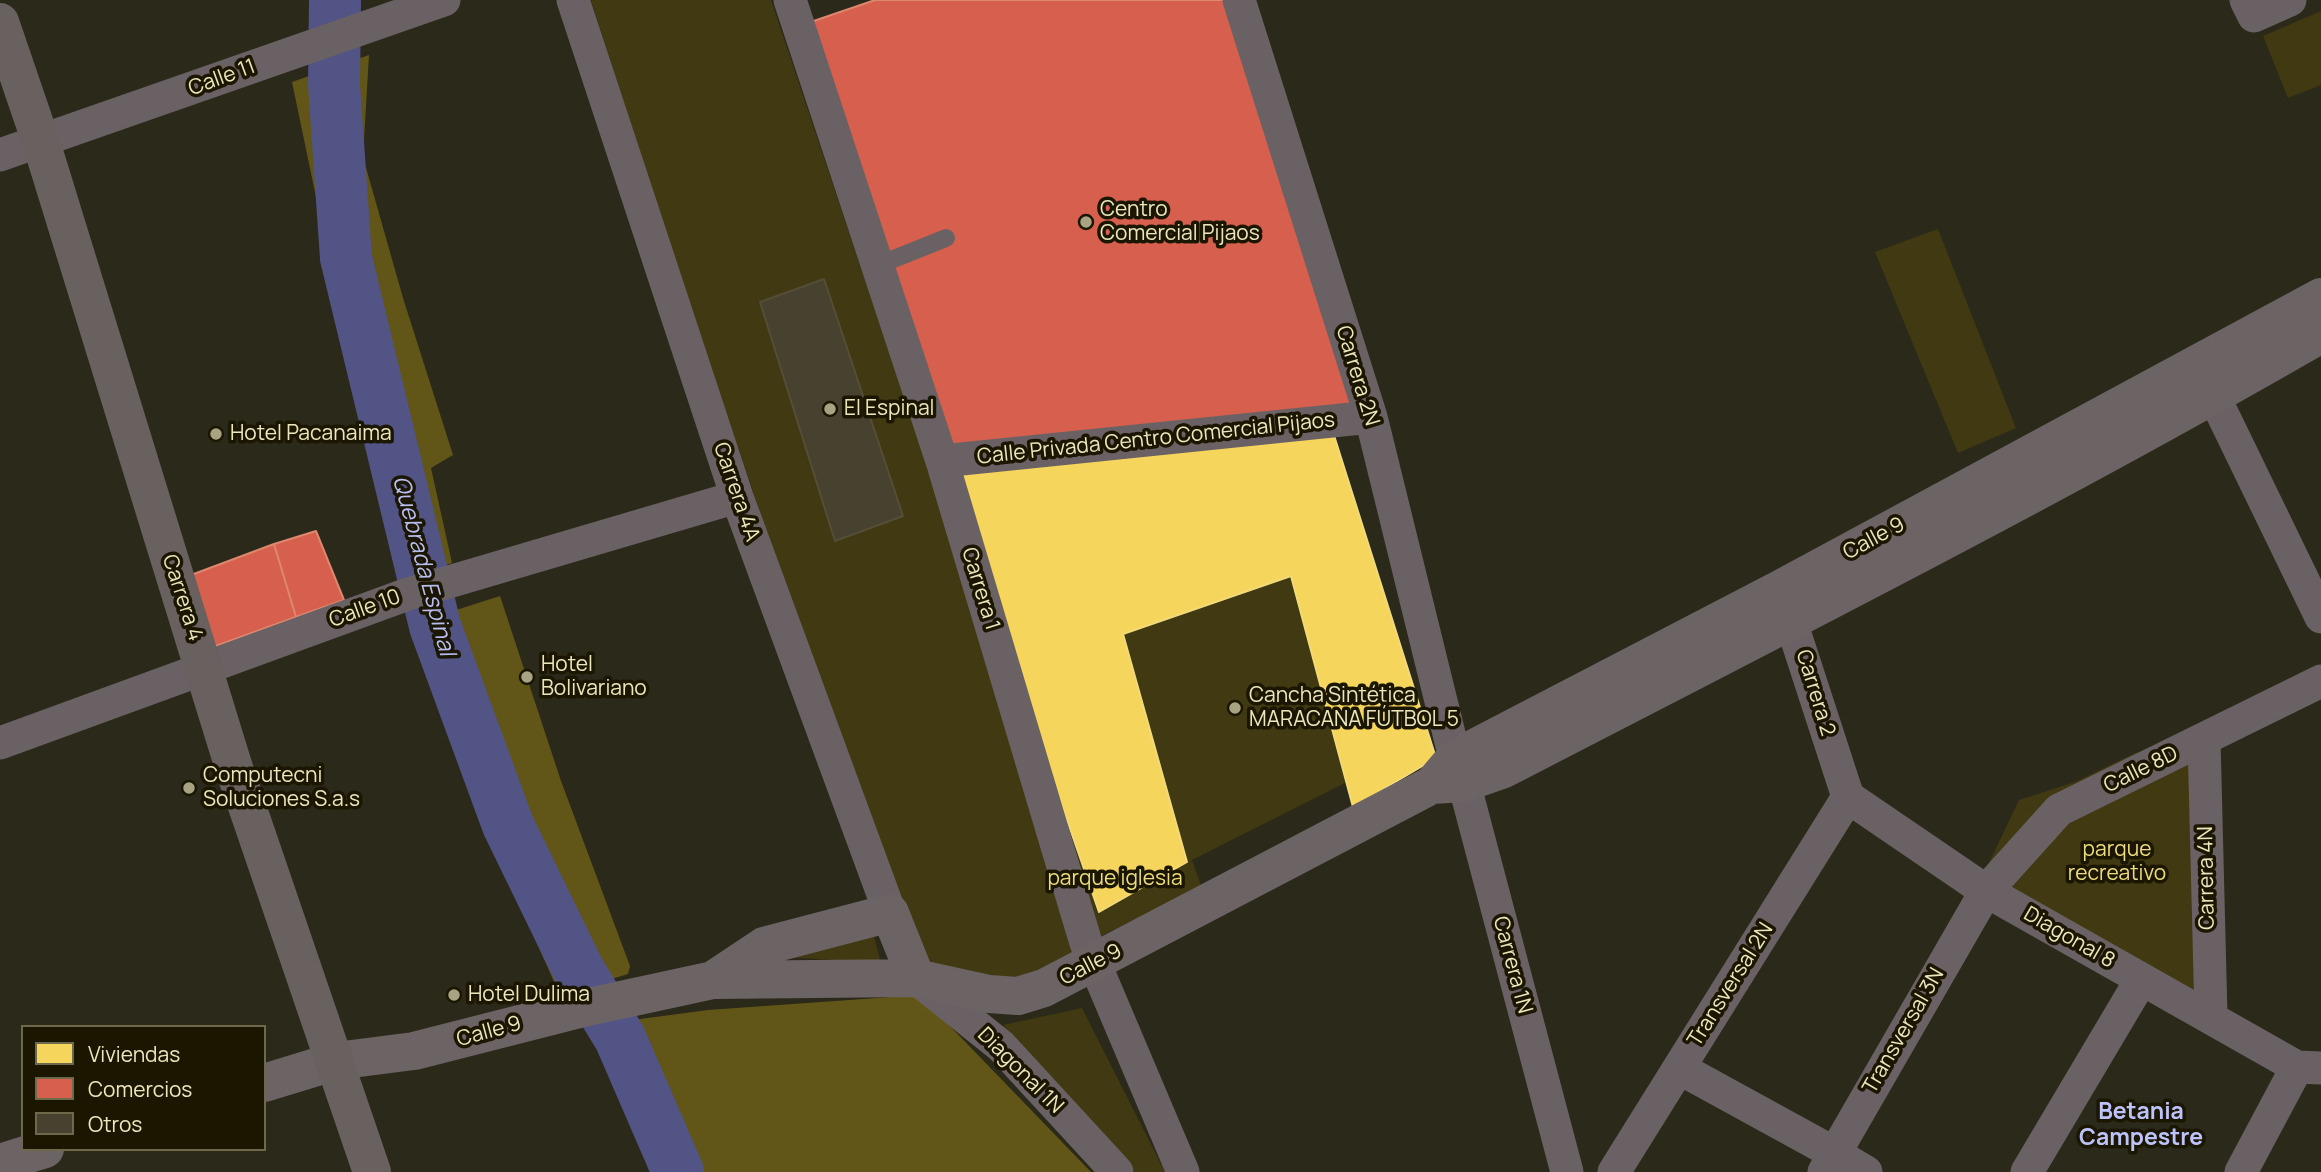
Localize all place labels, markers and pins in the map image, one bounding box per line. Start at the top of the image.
place label: Centro Comercial Pijaos [1100,197,1260,247]
marker: Centro Comercial Pijaos [1078,214,1094,230]
place label: El Espinal [844,396,934,422]
marker: El Espinal [822,401,838,417]
place label: Hotel Pacanaima [230,421,392,447]
marker: Hotel Pacanaima [208,426,224,442]
place label: Hotel Bolivariano [541,652,647,702]
marker: Hotel Bolivariano [519,669,535,685]
place label: Cancha Sintética MARACANA FÚTBOL 5 [1249,683,1459,733]
marker: Cancha Sintética MARACANA FÚTBOL 5 [1227,700,1243,716]
place label: Computecni Soluciones S.a.s [203,763,360,813]
marker: Computecni Soluciones S.a.s [181,780,197,796]
place label: Hotel Dulima [468,982,590,1008]
marker: Hotel Dulima [446,987,462,1003]

